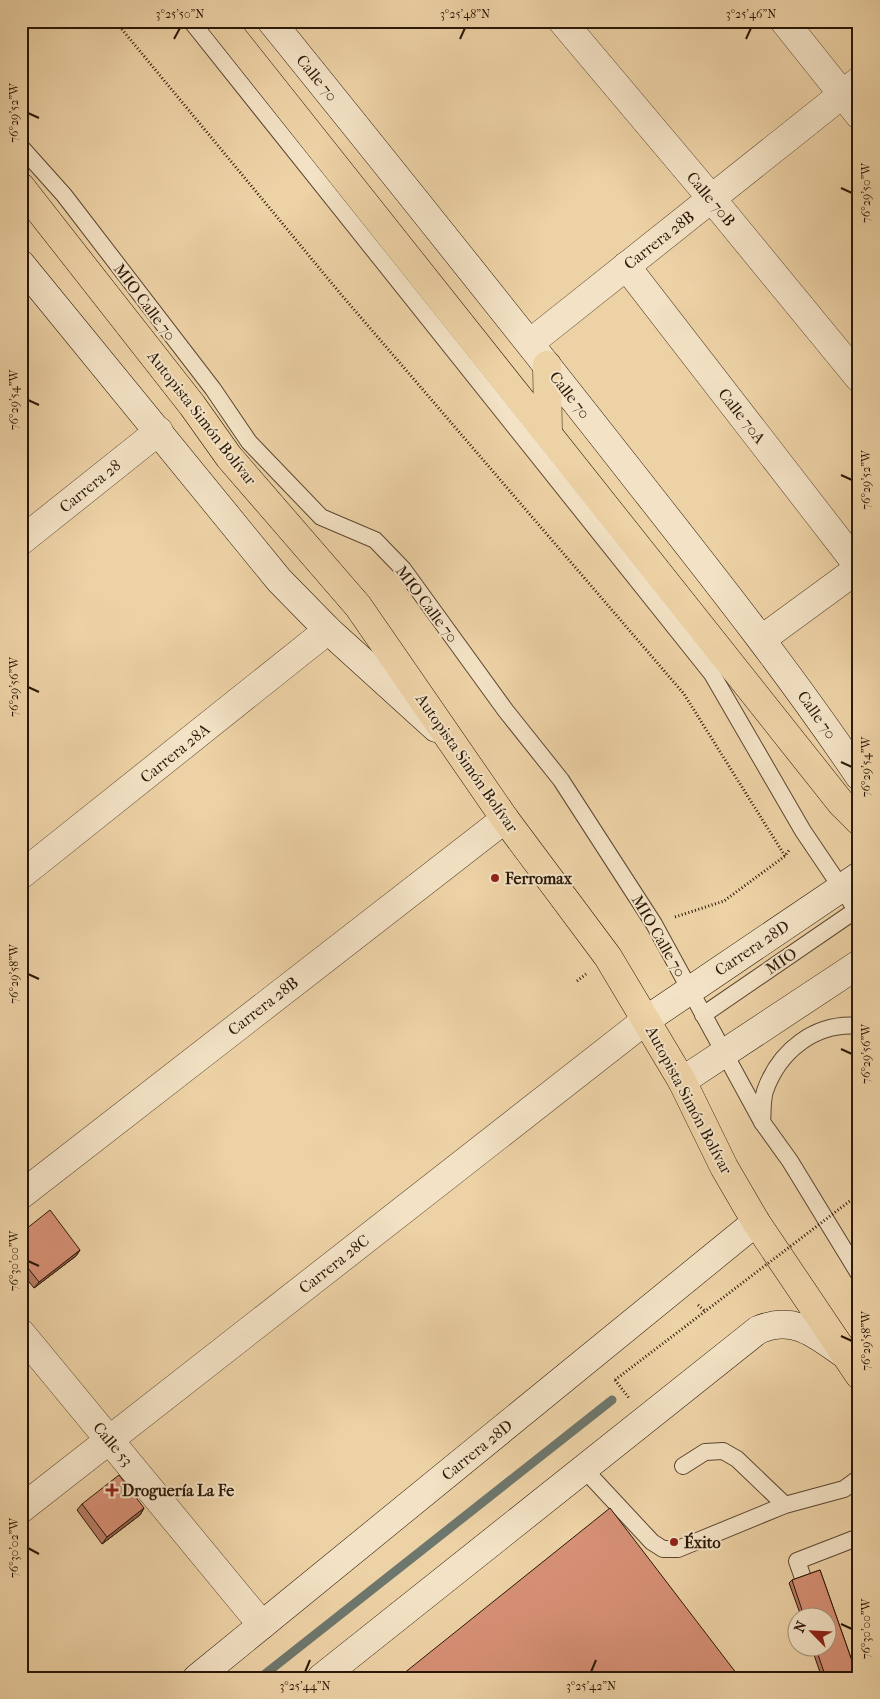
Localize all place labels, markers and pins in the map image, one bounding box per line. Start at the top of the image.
place label: Ferromax [504,869,573,888]
marker: Ferromax [489,872,501,884]
place label: Droguería La Fe [122,1481,234,1501]
marker: Droguería La Fe [106,1484,118,1496]
place label: Éxito [684,1532,721,1552]
marker: Éxito [668,1536,680,1548]

